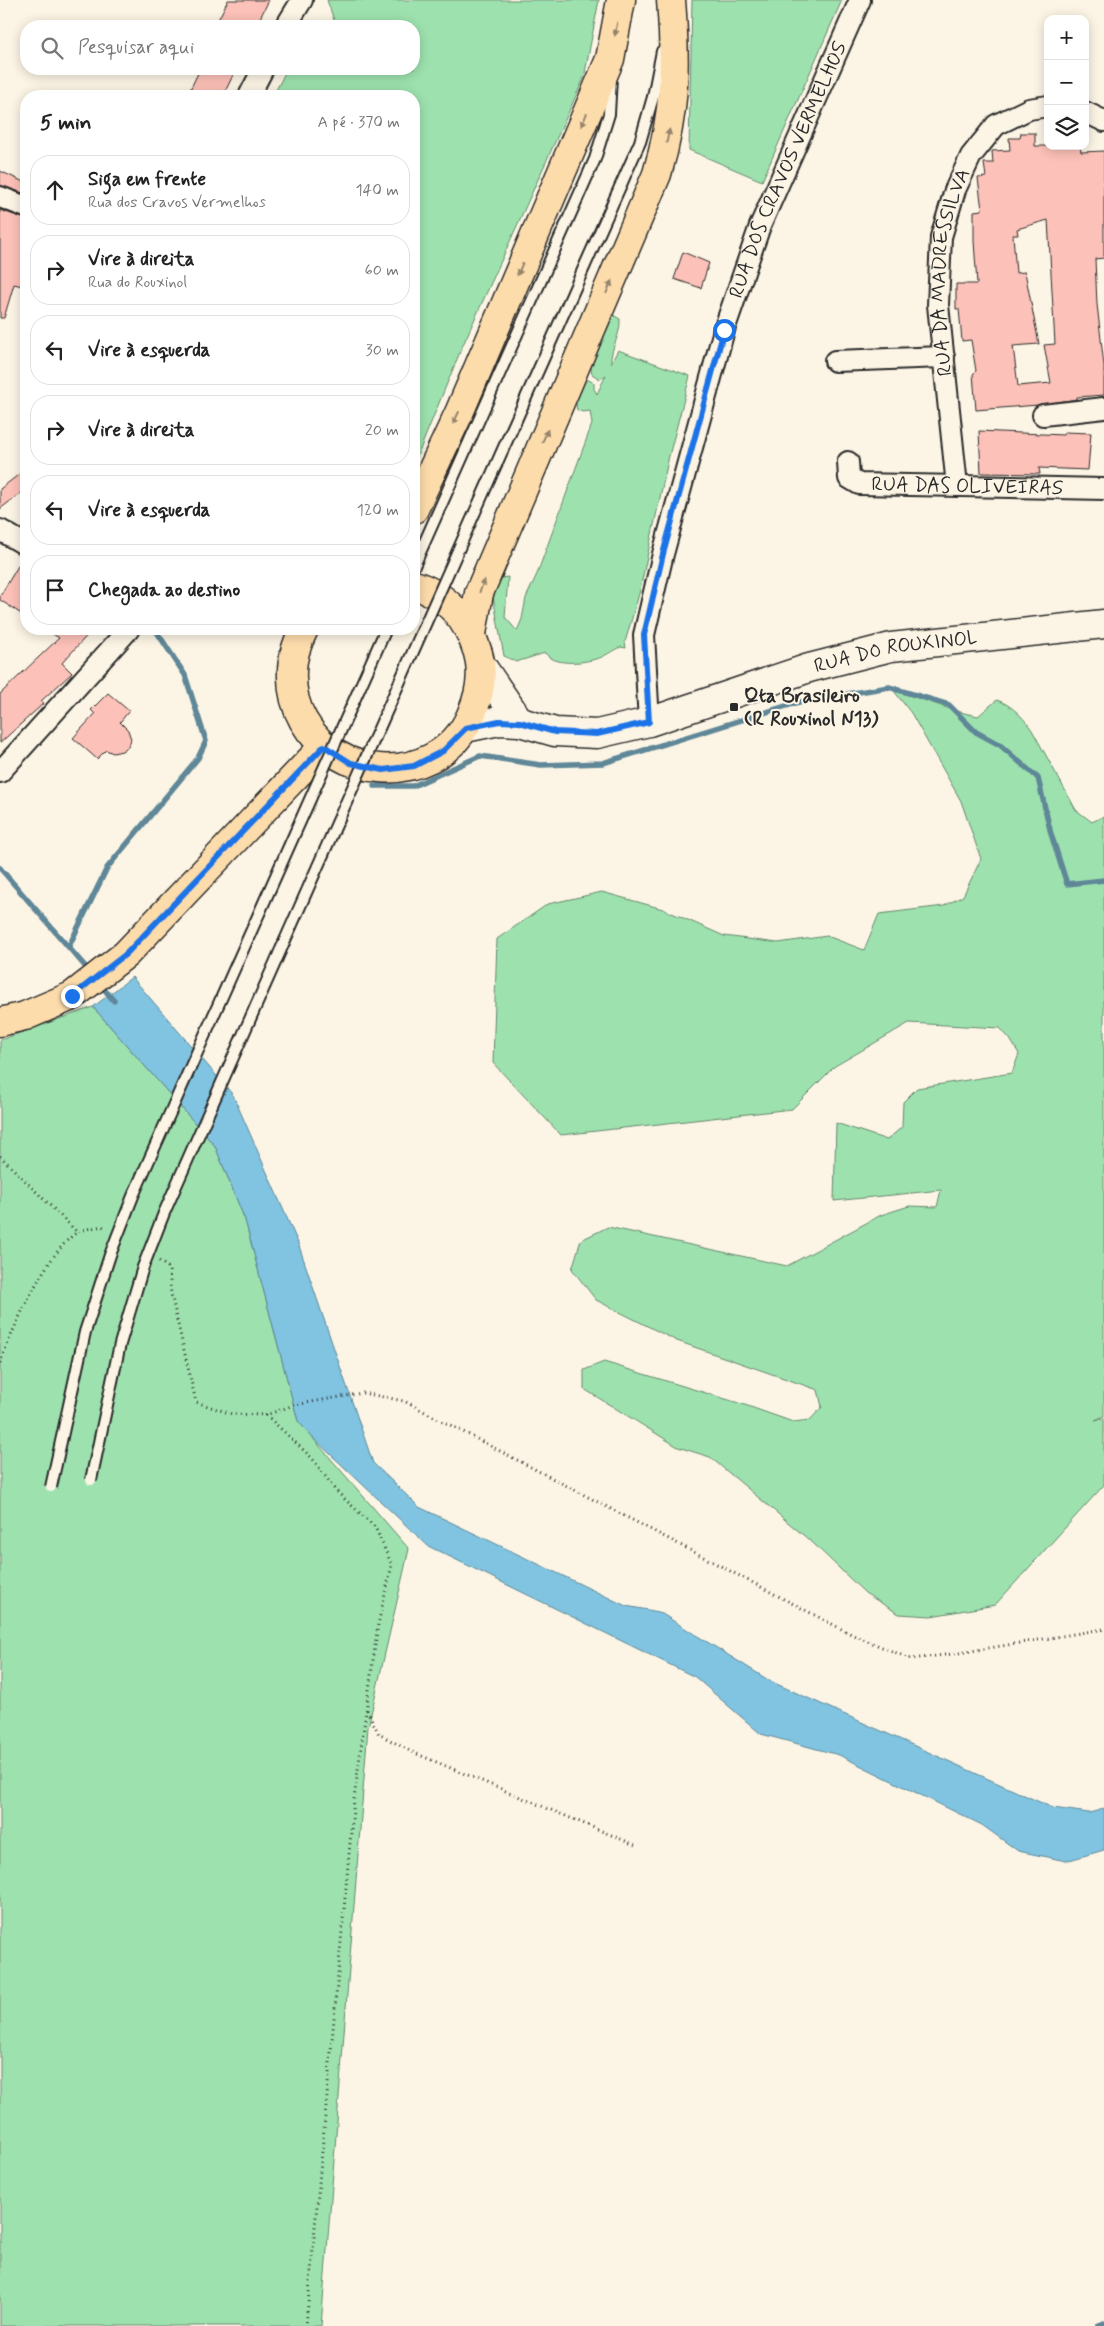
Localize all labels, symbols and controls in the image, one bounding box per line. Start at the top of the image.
map controls [1044,15,1089,150]
button: + [1044,15,1089,60]
search box [20,20,420,75]
one-way arrow [611,22,619,38]
icon: search [38,34,66,62]
text: Pesquisar aqui [78,35,194,60]
street label: RUA DOS CRAVOS VERMELHOS [723,37,853,302]
button: − [1044,60,1089,105]
button: layers [1044,105,1089,150]
text: 5 min [40,109,92,137]
text: A pé · 370 m [317,112,400,133]
one-way arrow [580,113,588,127]
one-way arrow [664,127,672,143]
street label: RUA DA MADRESSILVA [924,164,977,378]
text: Siga em frente [88,167,206,192]
icon: ahead [41,176,69,204]
text: 140 m [355,180,399,201]
text: Rua dos Cravos Vermelhos [88,192,266,213]
text: Vire à direita [88,247,194,272]
icon: right [41,256,69,284]
text: 60 m [365,260,399,281]
one-way arrow [516,262,524,276]
text: Rua do Rouxinol [88,272,187,293]
one-way arrow [605,280,613,294]
route start [713,319,736,342]
icon: left [41,336,69,364]
text: Vire à esquerda [88,338,210,363]
text: 30 m [366,340,399,361]
one-way arrow [452,411,460,425]
icon: right [41,416,69,444]
text: Vire à direita [88,418,194,443]
text: 20 m [365,420,399,441]
one-way arrow [542,429,550,443]
street label: RUA DAS OLIVEIRAS [871,471,1063,502]
icon: left [41,496,69,524]
text: Vire à esquerda [88,498,210,523]
text: 120 m [357,500,399,521]
icon: arrive [41,576,69,604]
text: Chegada ao destino [88,578,240,603]
one-way arrow [478,578,486,593]
street label: RUA DO ROUXINOL [811,624,979,680]
place label: Qta Brasileiro (R Rouxinol N13) [744,683,879,733]
marker: Qta Brasileiro (R Rouxinol N13) [728,701,740,713]
route end [61,985,84,1008]

